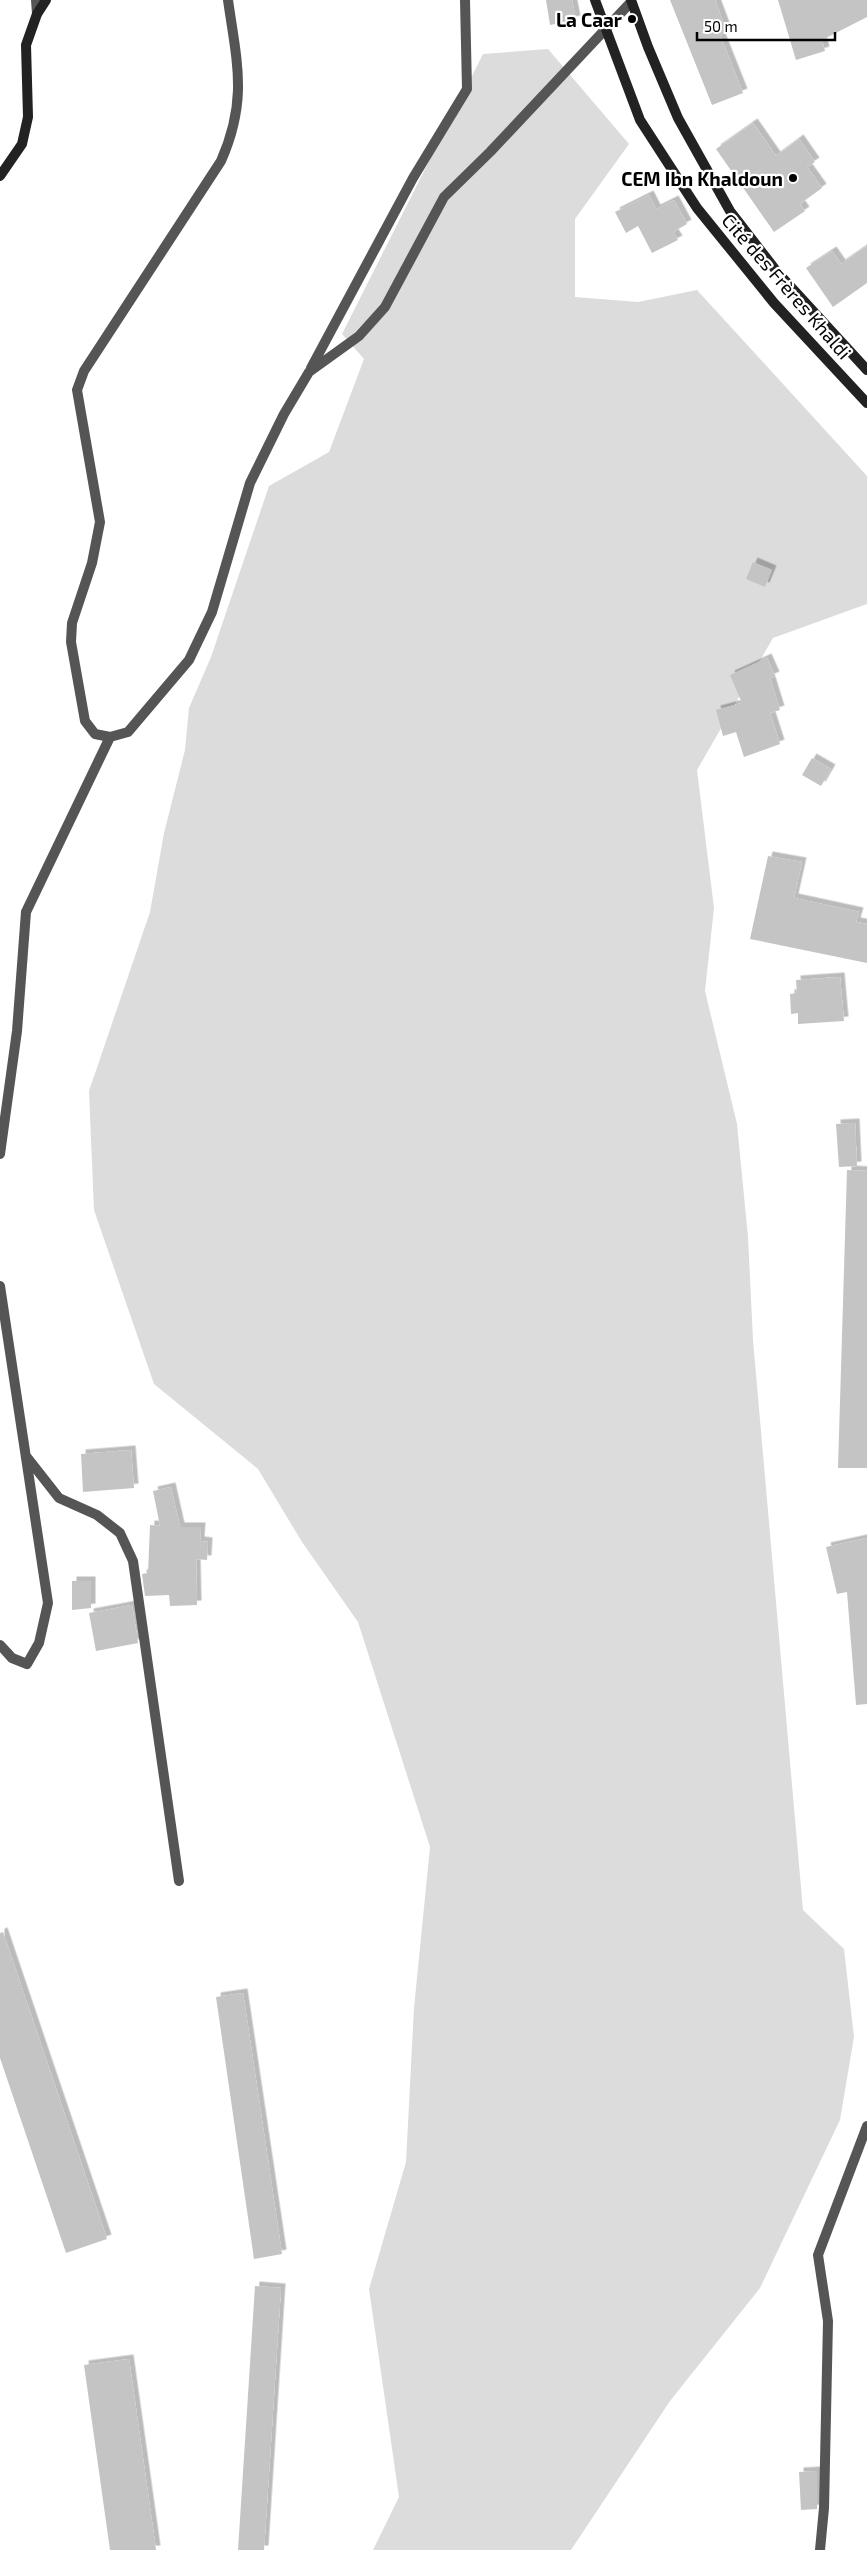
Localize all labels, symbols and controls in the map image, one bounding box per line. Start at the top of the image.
place label: La Caar [556,8,622,31]
scale bar [697,10,834,42]
marker: La Caar [626,13,638,25]
text: 50 m [704,17,738,35]
place label: CEM Ibn Khaldoun [621,167,783,190]
marker: CEM Ibn Khaldoun [787,172,799,184]
street label: Cité des Frères Khaldi [718,209,856,363]

